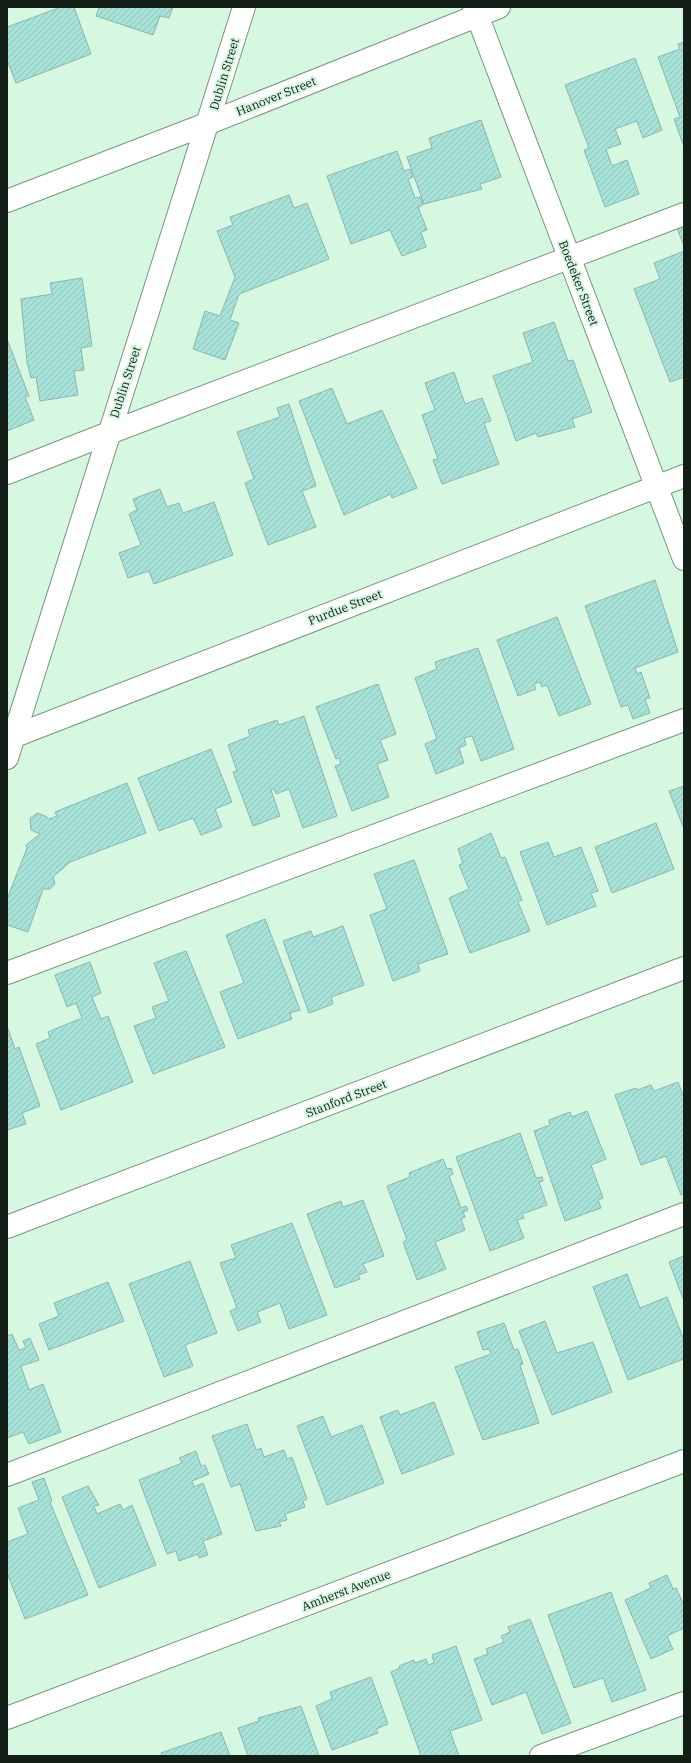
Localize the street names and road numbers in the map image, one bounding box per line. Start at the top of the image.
street label: Dublin Street [206,36,242,112]
street label: Hanover Street [234,73,318,119]
street label: Boedeker Street [556,238,602,328]
street label: Dublin Street [106,344,144,420]
street label: Purdue Street [306,586,384,628]
street label: Stanford Street [303,1076,389,1120]
street label: Amherst Avenue [299,1566,393,1614]

